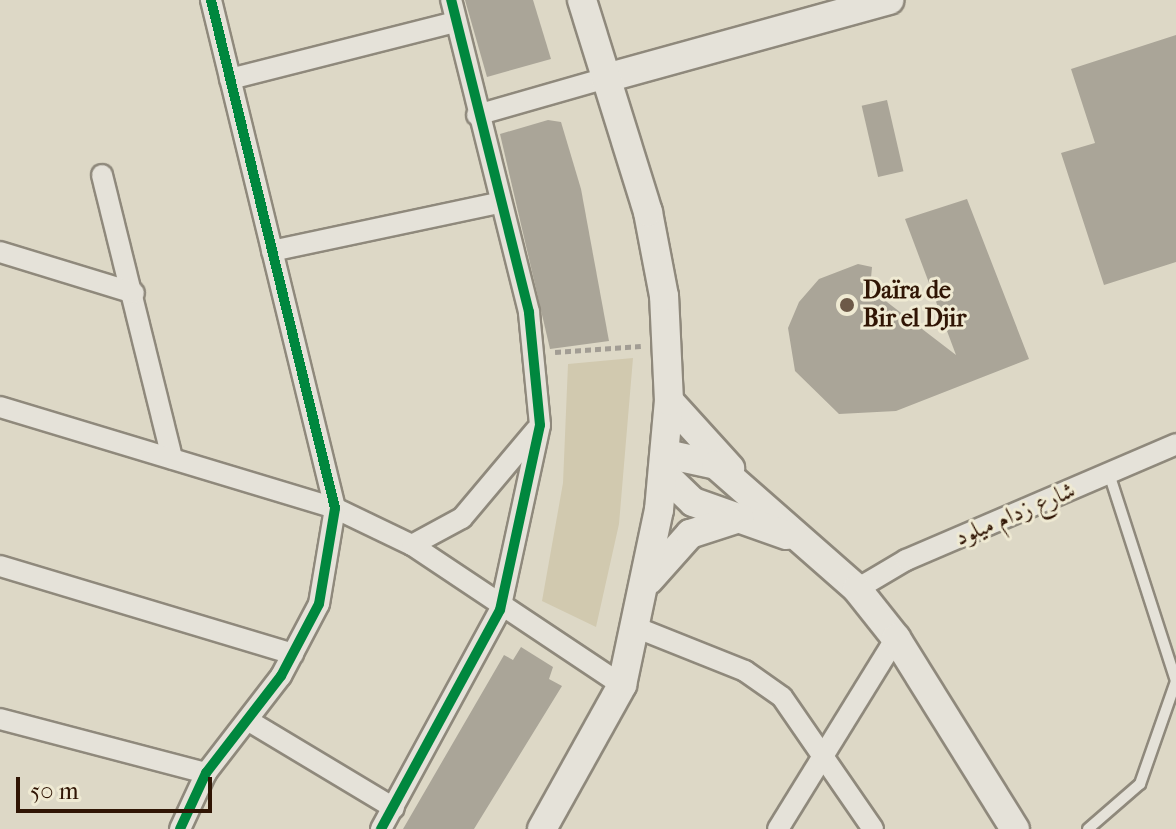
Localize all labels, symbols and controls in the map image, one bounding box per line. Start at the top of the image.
place label: Daïra de Bir el Djir [863,277,966,333]
marker: Daïra de Bir el Djir [838,296,856,314]
street label: شارع زدام ميلود [950,476,1080,552]
scale bar [20,761,216,811]
text: 50 m [30,777,79,805]

